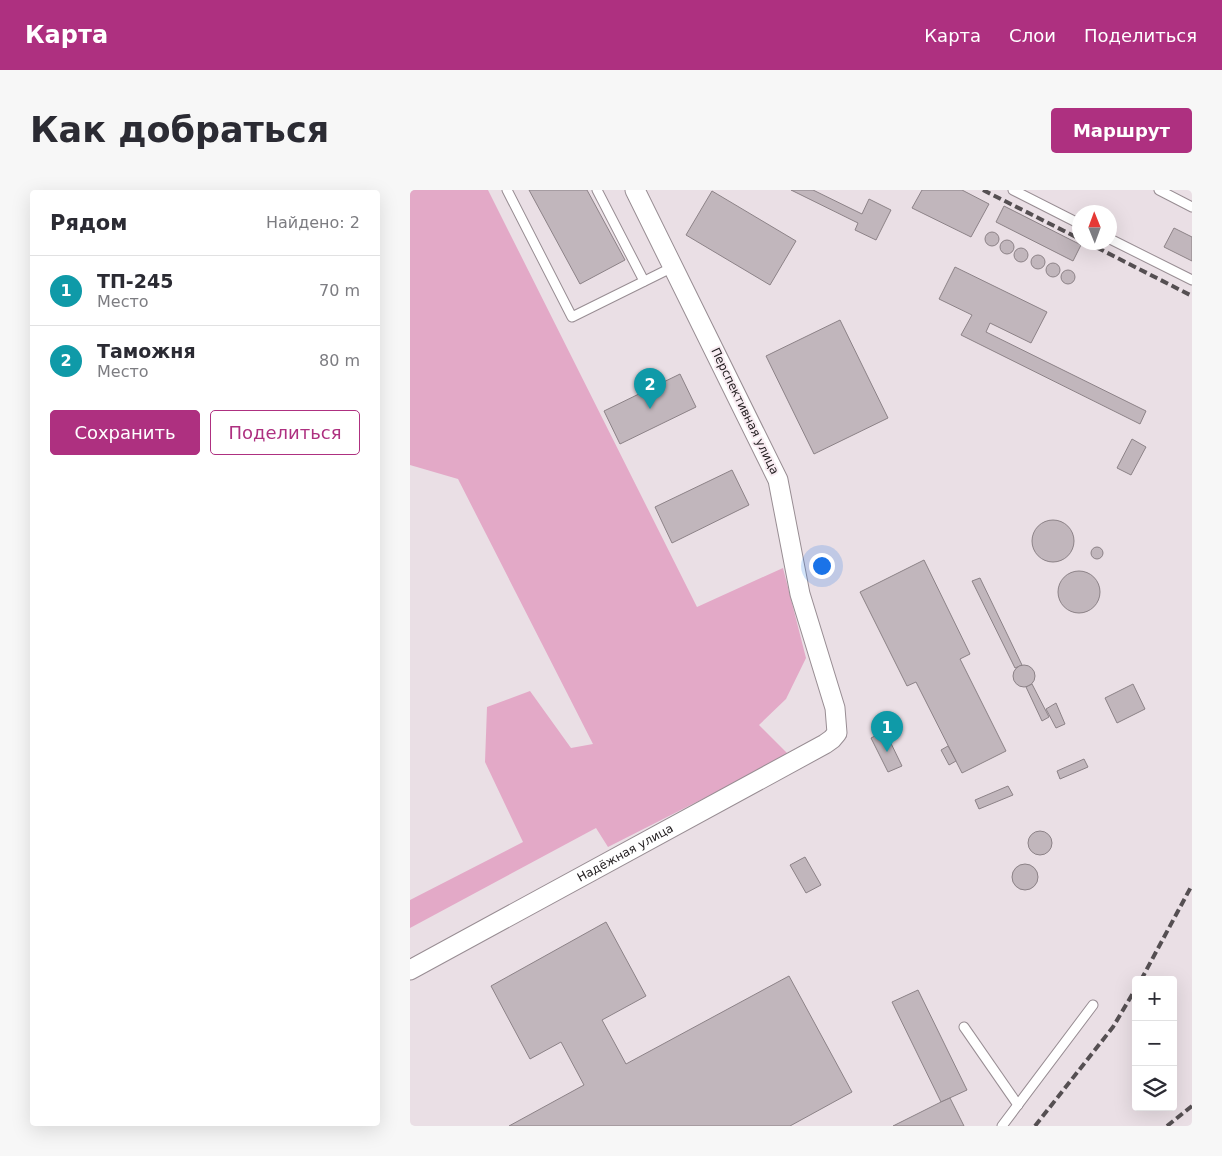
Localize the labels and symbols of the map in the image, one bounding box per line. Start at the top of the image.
north arrow [1072,205,1117,250]
street label: Перспективная улица [708,345,782,477]
pin: 2 [634,368,666,409]
your location [809,553,835,579]
pin: 1 [871,711,903,752]
street label: Надёжная улица [575,821,676,885]

